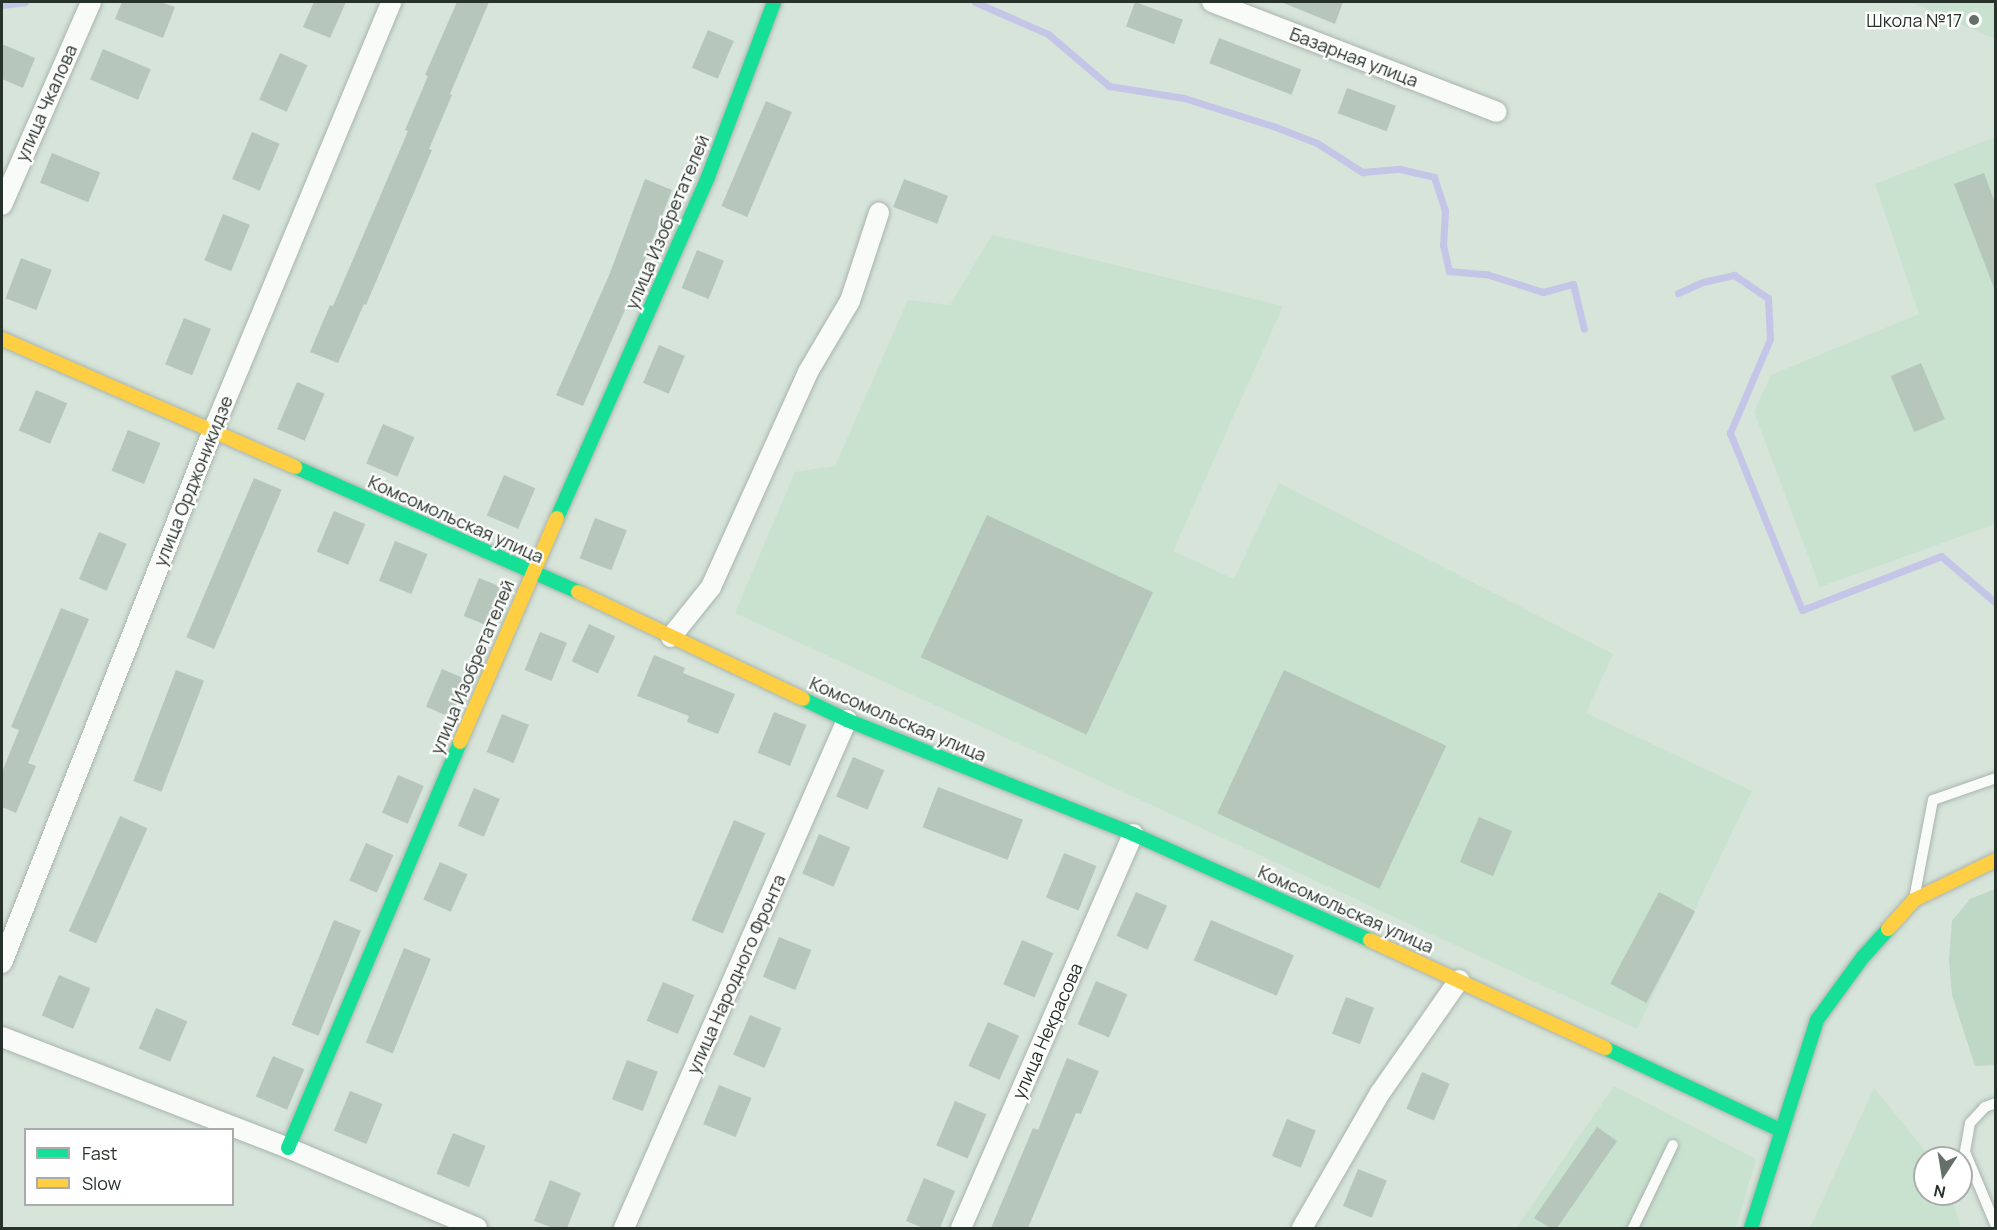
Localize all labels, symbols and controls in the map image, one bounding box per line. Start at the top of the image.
place label: Школа №17 [1866,9,1962,31]
marker: Школа №17 [1967,13,1981,27]
street label: Базарная улица [1287,23,1421,91]
street label: улица Чкалова [11,41,81,165]
street label: улица Изобретателей [620,131,714,313]
street label: улица Орджоникидзе [149,392,237,570]
street label: Комсомольская улица [365,471,547,567]
street label: улица Изобретателей [425,576,519,758]
street label: Комсомольская улица [806,672,990,766]
street label: Комсомольская улица [1255,861,1437,957]
street label: улица Народного Фронта [682,871,790,1077]
street label: улица Некрасова [1007,960,1087,1102]
legend [24,1128,234,1206]
text: Fast [82,1141,117,1165]
north arrow [1913,1146,1973,1206]
text: Slow [82,1171,121,1195]
text: N [1932,1180,1948,1204]

